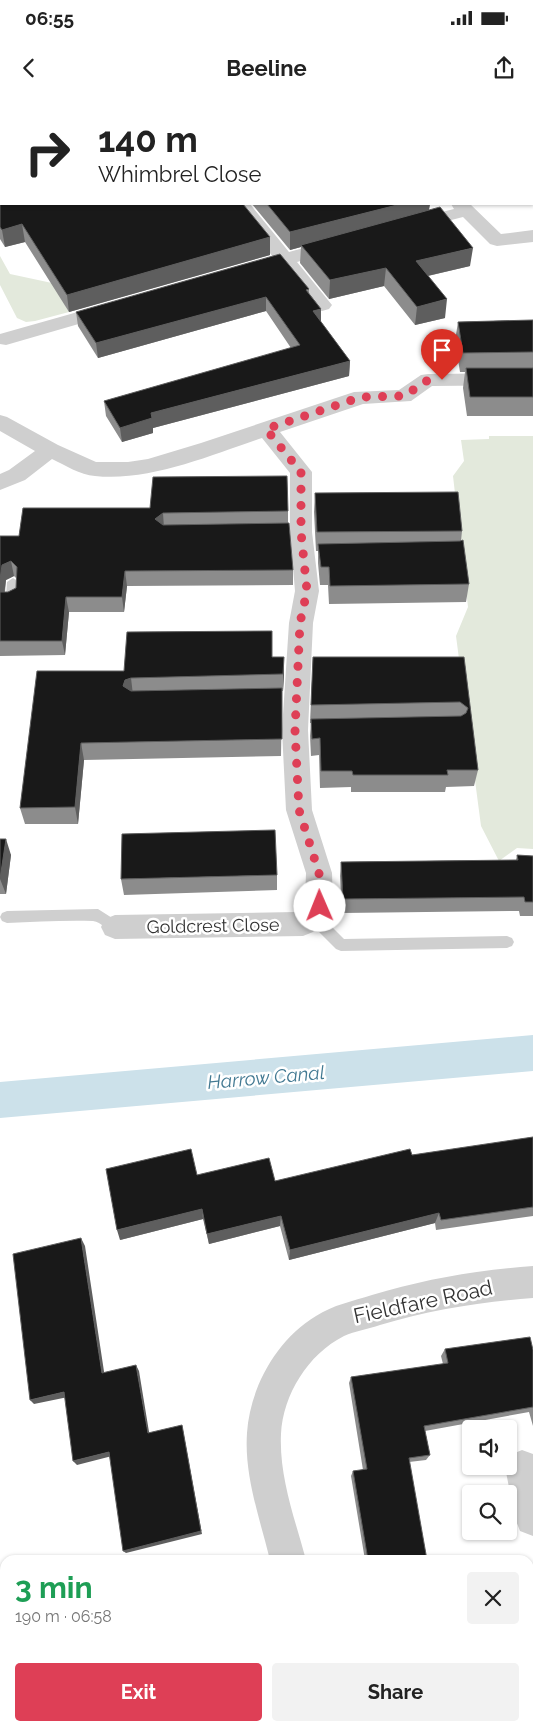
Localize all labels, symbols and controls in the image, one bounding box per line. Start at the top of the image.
text: 06:55 [25,7,74,29]
icon: back [15,54,43,82]
icon: share [490,54,518,82]
text: Beeline [226,55,307,81]
text: 140 m [98,119,198,160]
icon: right [15,120,80,185]
text: Whimbrel Close [98,161,261,187]
pin [421,329,463,380]
icon: arrive [428,336,456,364]
position arrow [293,879,345,931]
street label: Goldcrest Close [146,914,280,937]
water label: Harrow Canal [207,1061,325,1093]
street label: Fieldfare Road [351,1275,495,1328]
map controls [462,1420,517,1540]
button: sound [462,1420,517,1475]
button: search [462,1485,517,1540]
text: 3 min [15,1570,93,1605]
button: close [467,1572,519,1624]
text: 190 m · 06:58 [15,1607,112,1626]
button: Exit [15,1663,262,1721]
button: Share [272,1663,519,1721]

